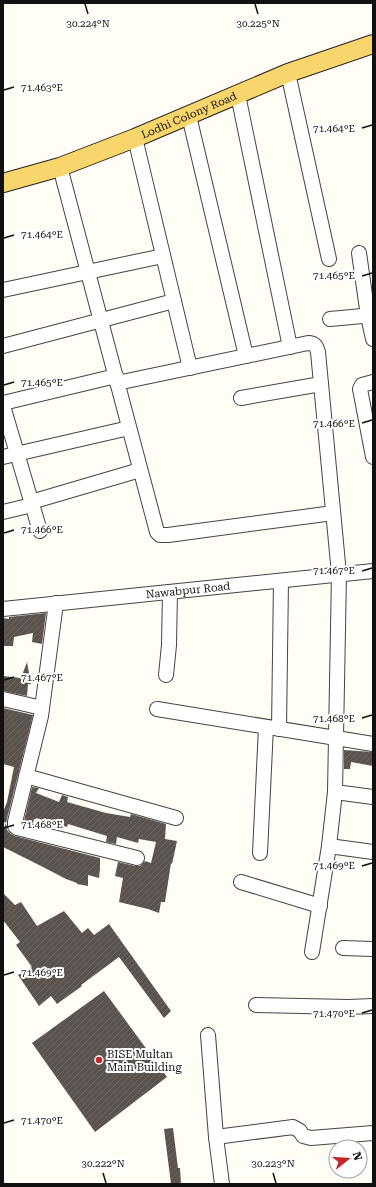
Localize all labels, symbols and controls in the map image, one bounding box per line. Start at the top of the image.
text: 30.224°N [66,18,110,29]
text: 30.225°N [236,18,280,29]
text: 71.463°E [21,82,63,93]
street label: Lodhi Colony Road [139,89,238,141]
text: 71.464°E [313,123,355,134]
text: 71.464°E [21,229,63,240]
text: 71.465°E [313,270,355,281]
text: 71.465°E [21,377,63,388]
text: 71.466°E [313,418,355,429]
text: 71.466°E [21,524,63,535]
text: 71.467°E [313,565,355,576]
street label: Nawabpur Road [145,579,231,601]
text: 71.467°E [21,672,63,683]
text: 71.468°E [313,713,355,724]
text: 71.468°E [21,819,63,830]
text: 71.469°E [313,860,355,871]
text: 71.469°E [21,967,63,978]
text: 71.470°E [313,1008,355,1019]
place label: BISE Multan Main Building [107,1048,182,1074]
marker: BISE Multan Main Building [94,1055,104,1065]
text: 71.470°E [21,1115,63,1126]
north arrow [328,1139,368,1179]
text: N [350,1150,365,1163]
text: 30.222°N [81,1158,125,1169]
text: 30.223°N [251,1158,295,1169]

